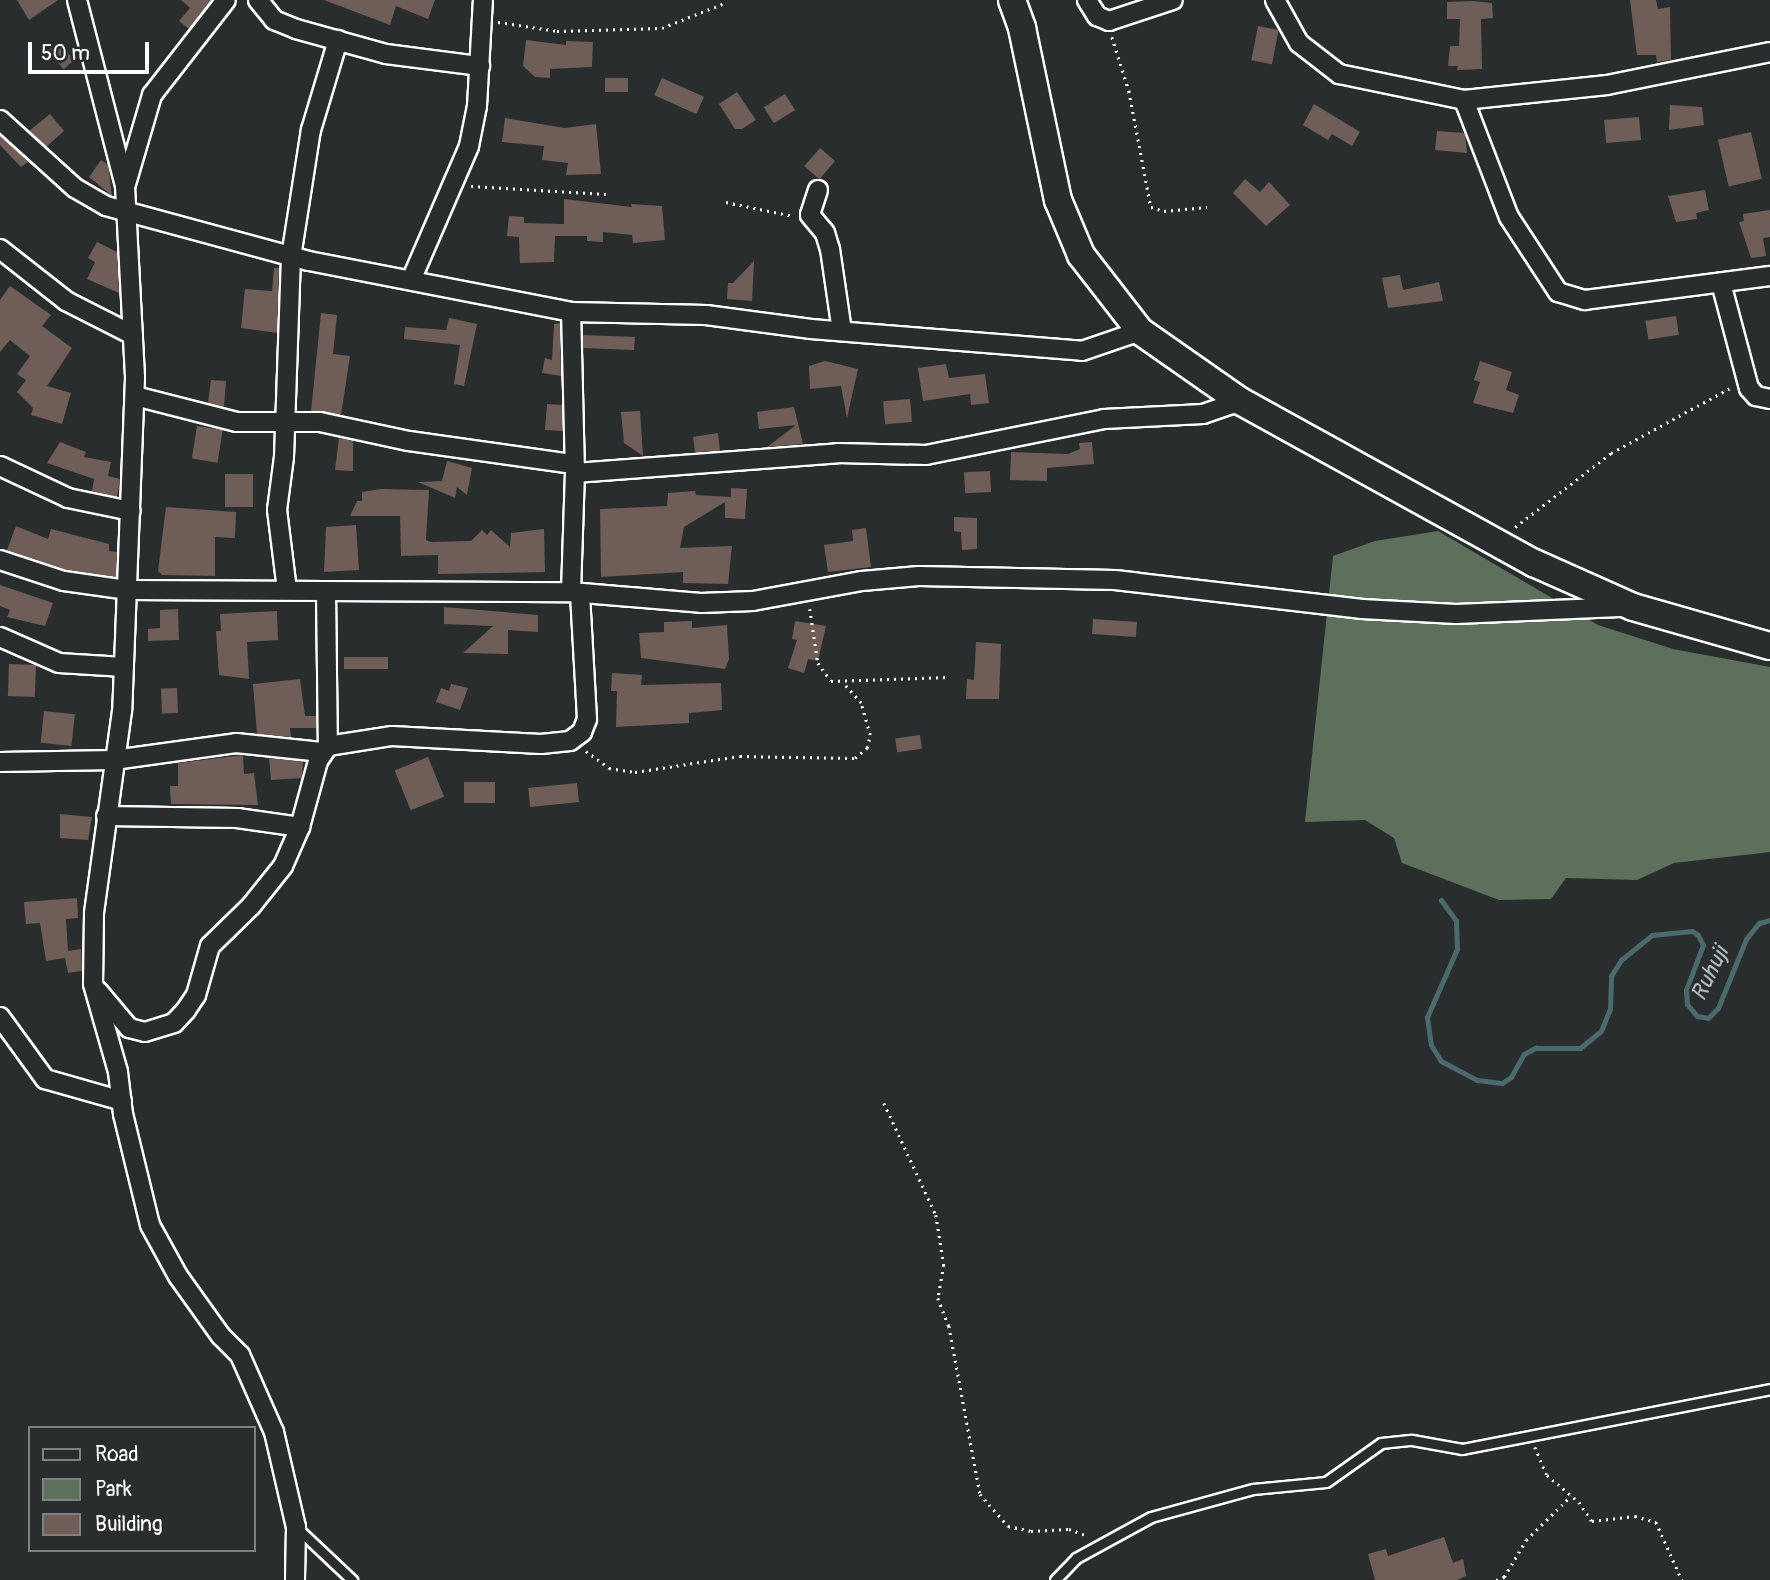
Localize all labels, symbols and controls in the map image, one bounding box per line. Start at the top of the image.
scale bar [32,28,152,72]
text: 50 m [41,40,90,67]
water label: Ruhuji [1685,943,1735,1005]
legend [28,1426,256,1552]
text: Road [95,1441,139,1468]
text: Park [95,1476,132,1503]
text: Building [95,1511,162,1538]

